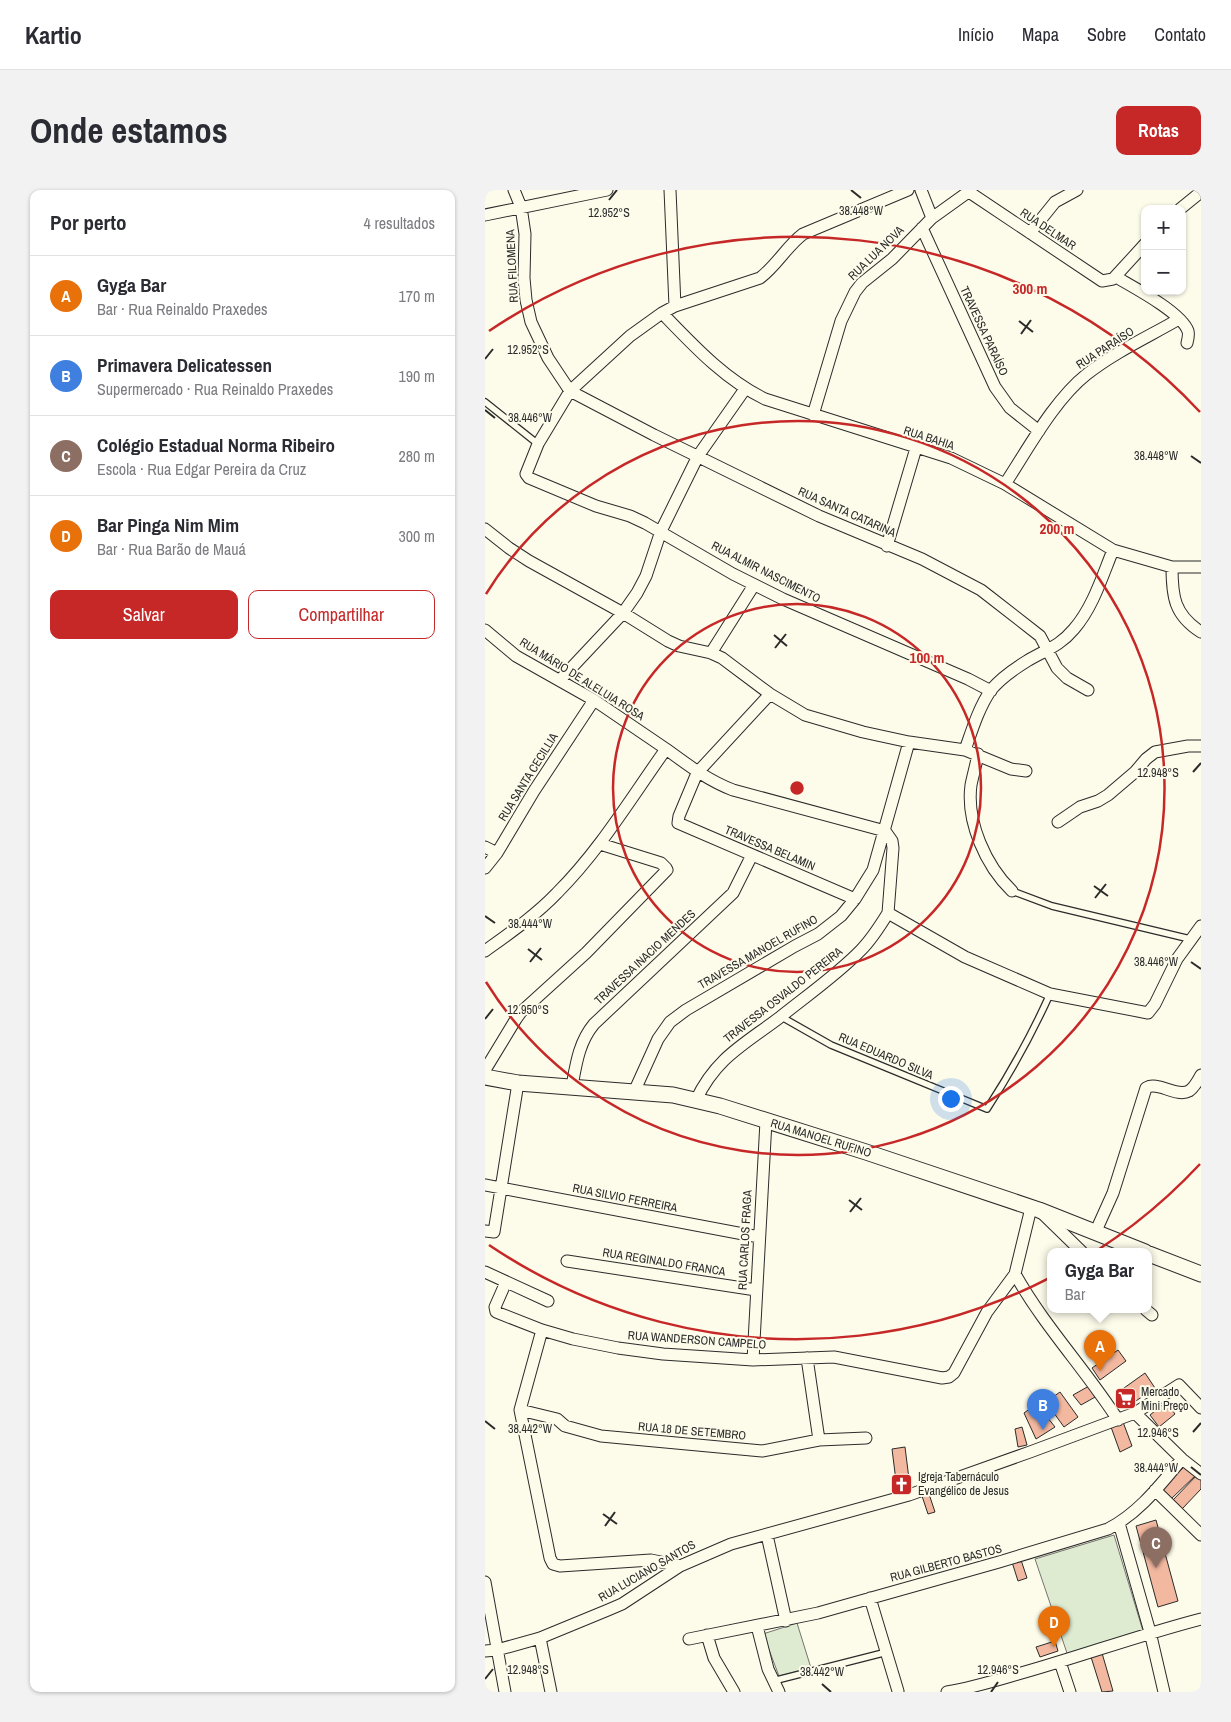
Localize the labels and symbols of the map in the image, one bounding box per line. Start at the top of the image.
text: 38.448°W [839,203,884,219]
street label: RUA DELMAR [1017,204,1079,254]
text: 12.952°S [588,205,630,221]
street label: RUA LUA NOVA [845,222,908,284]
street label: RUA FILOMENA [502,229,522,303]
text: 300 m [1013,278,1047,299]
street label: TRAVESSA PARAÍSO [956,284,1012,379]
street label: RUA PARAÍSO [1073,323,1137,373]
text: 12.952°S [507,342,549,358]
text: 38.446°W [508,410,553,426]
street label: RUA BAHIA [902,422,957,454]
text: 38.448°W [1134,448,1179,464]
street label: RUA SANTA CATARINA [796,483,899,541]
text: 200 m [1040,518,1074,539]
street label: RUA ALMIR NASCIMENTO [709,537,824,607]
street label: RUA MÁRIO DE ALELUIA ROSA [517,634,648,724]
text: 100 m [910,647,944,668]
street label: RUA SANTA CECILLIA [494,730,562,824]
text: 12.948°S [1137,765,1179,781]
centre of rings [788,779,806,797]
street label: TRAVESSA BELAMIN [722,822,818,874]
street label: TRAVESSA INACIO MENDES [591,906,699,1008]
street label: TRAVESSA MANOEL RUFINO [695,911,821,993]
text: 38.444°W [508,916,553,932]
street label: TRAVESSA OSVALDO PEREIRA [720,943,846,1046]
text: 38.446°W [1134,954,1179,970]
text: 12.950°S [507,1002,549,1018]
street label: RUA EDUARDO SILVA [836,1029,936,1083]
your location [938,1086,964,1112]
street label: RUA MANOEL RUFINO [769,1115,874,1161]
street label: RUA SILVIO FERREIRA [571,1180,679,1216]
street label: RUA CARLOS FRAGA [734,1189,756,1290]
street label: RUA REGINALDO FRANCA [601,1244,727,1280]
street label: RUA WANDERSON CAMPELO [627,1327,767,1353]
pin: A [1084,1330,1116,1371]
place label: Mercado Mini Preço [1141,1384,1189,1414]
supermarket icon: Mercado Mini Preço [1113,1387,1137,1411]
pin: B [1027,1389,1059,1430]
street label: RUA 18 DE SETEMBRO [637,1418,747,1444]
text: 38.442°W [508,1421,553,1437]
text: 12.946°S [1137,1425,1179,1441]
text: 38.444°W [1134,1460,1179,1476]
place label: Igreja Tabernáculo Evangélico de Jesus [918,1469,1009,1499]
church icon: Igreja Tabernáculo Evangélico de Jesus [890,1472,914,1496]
pin: C [1140,1527,1172,1568]
street label: RUA LUCIANO SANTOS [595,1536,699,1605]
street label: RUA GILBERTO BASTOS [888,1540,1004,1586]
pin: D [1038,1606,1070,1647]
text: 12.948°S [507,1662,549,1678]
text: 12.946°S [977,1662,1019,1678]
text: 38.442°W [800,1664,845,1680]

